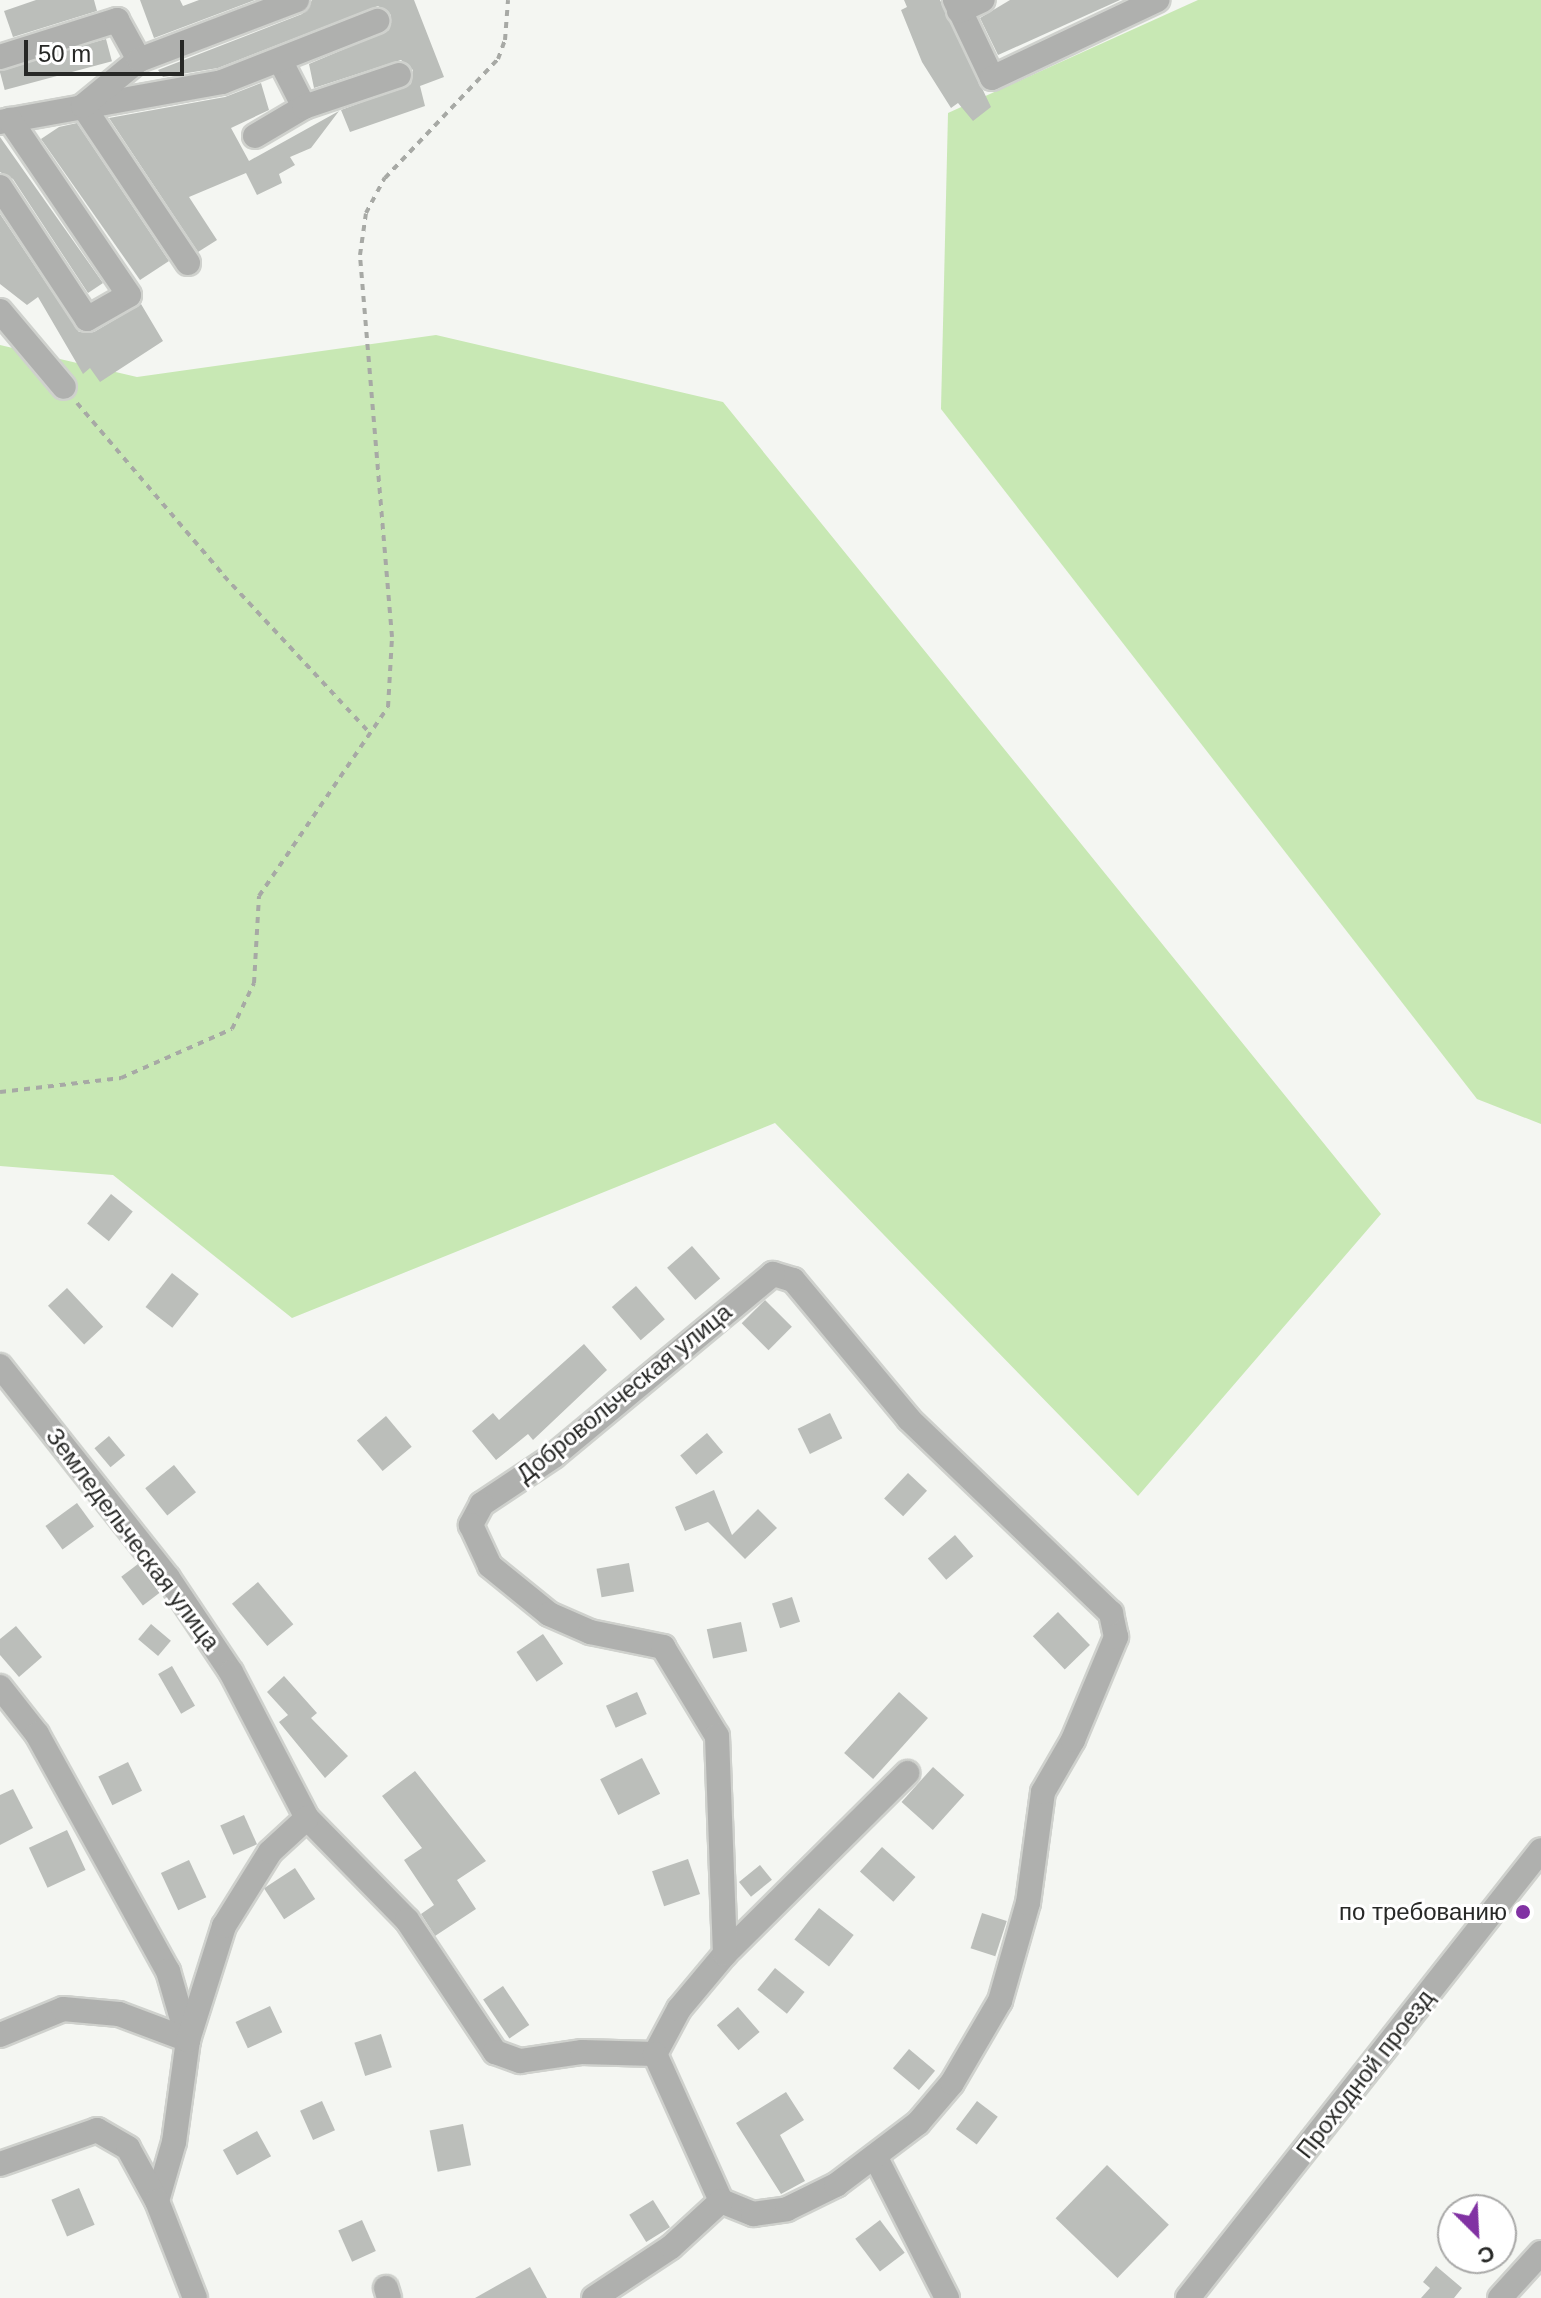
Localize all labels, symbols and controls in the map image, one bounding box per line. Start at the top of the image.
scale bar [28,24,188,74]
text: 50 m [38,40,91,67]
street label: Добровольческая улица [511,1297,737,1489]
street label: Земледельческая улица [40,1422,226,1656]
place label: по требованию [1339,1898,1507,1926]
marker: по требованию [1514,1903,1532,1921]
street label: Проходной проезд [1290,1984,1440,2164]
north arrow [1437,2194,1517,2274]
text: С [1474,2240,1499,2269]

